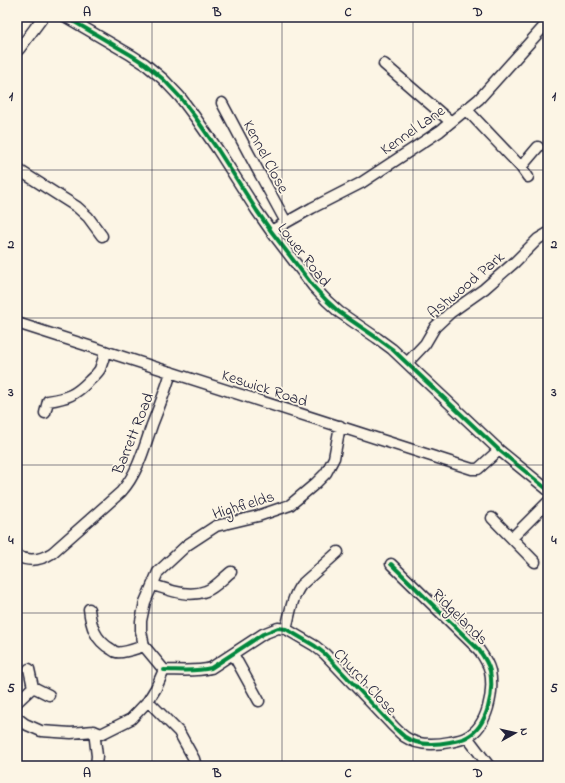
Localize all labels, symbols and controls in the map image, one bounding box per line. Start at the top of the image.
text: A [83,3,91,22]
text: B [212,3,222,22]
text: C [344,3,352,22]
text: D [472,3,483,22]
text: 1 [9,87,14,106]
text: 1 [552,87,557,106]
street label: Kennel Lane [376,99,451,162]
street label: Kennel Close [236,116,295,198]
street label: Lower Road [271,218,336,292]
text: 2 [7,235,15,254]
text: 2 [550,235,558,254]
street label: Ashwood Park [422,245,511,325]
street label: Keswick Road [218,364,311,414]
text: 3 [7,383,14,402]
text: 3 [550,383,557,402]
street label: Barrett Road [106,389,161,479]
street label: Highfields [210,485,278,527]
text: 4 [7,531,14,550]
text: 4 [550,531,557,550]
street label: Ridgelands [426,584,493,651]
street label: Church Close [327,643,403,722]
text: 5 [7,679,15,698]
text: 5 [550,679,558,698]
north arrow [495,713,535,753]
text: N [515,727,532,737]
text: A [83,764,91,783]
text: B [212,764,222,783]
text: C [344,764,352,783]
text: D [472,764,483,783]

